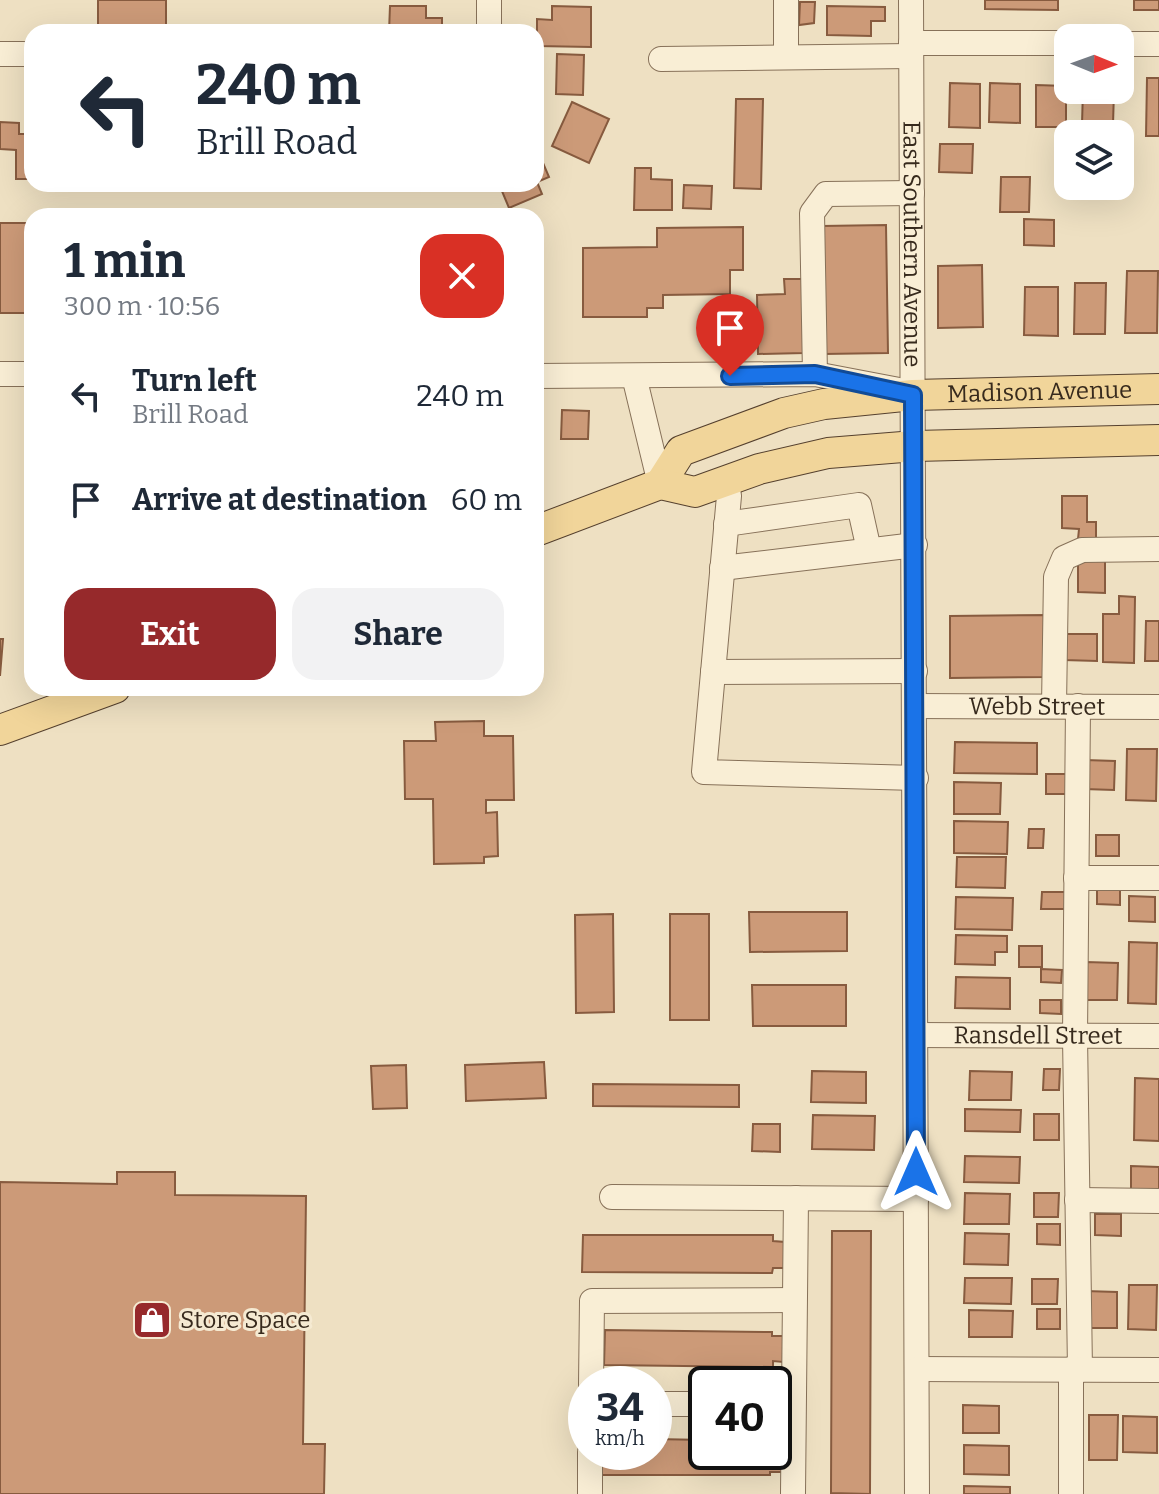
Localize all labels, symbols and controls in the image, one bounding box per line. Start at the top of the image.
north arrow [1054,24,1134,104]
map controls [1054,24,1134,200]
text: 240 m [196,52,361,119]
icon: left [64,56,168,160]
text: Brill Road [196,120,357,164]
button: layers [1054,120,1134,200]
street label: East Southern Avenue [897,121,926,367]
text: 1 min [64,232,185,290]
button: close [420,234,504,318]
text: 300 m · 10:56 [64,291,220,322]
pin [696,294,764,376]
icon: arrive [708,306,752,350]
text: Turn left [132,363,257,399]
icon: left [64,374,108,418]
street label: Madison Avenue [947,376,1133,408]
text: 240 m [416,378,504,414]
text: Brill Road [132,399,248,430]
icon: arrive [64,478,108,522]
text: Arrive at destination [132,482,427,518]
text: 60 m [451,482,522,518]
button: Exit [64,588,276,680]
button: Share [292,588,504,680]
street label: Webb Street [969,692,1106,721]
street label: Ransdell Street [953,1021,1123,1050]
position arrow [874,1130,958,1214]
shop icon: Store Space [131,1299,173,1341]
place label: Store Space [180,1306,310,1334]
speed limit sign: 40 [688,1366,792,1470]
text: 34 [596,1384,644,1432]
text: km/h [595,1426,645,1450]

